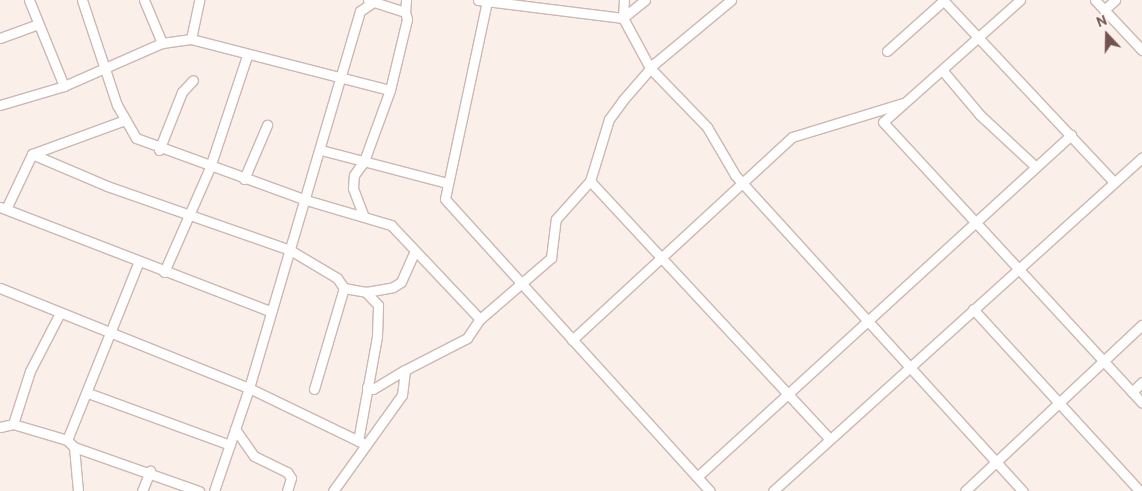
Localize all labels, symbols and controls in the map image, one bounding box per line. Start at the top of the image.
north arrow [1082,10,1132,60]
text: N [1094,11,1109,31]

